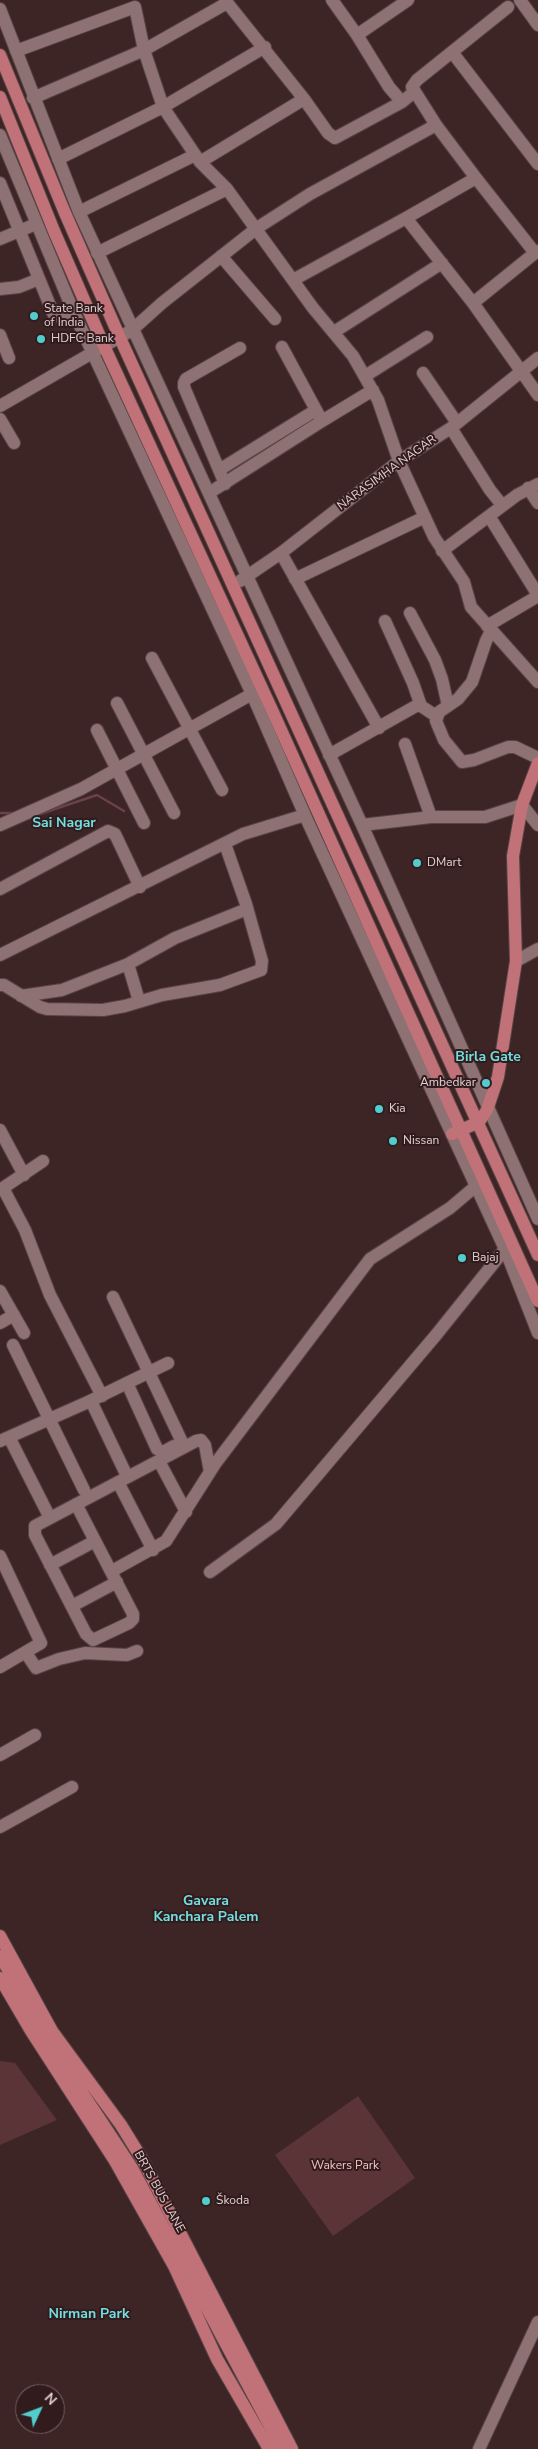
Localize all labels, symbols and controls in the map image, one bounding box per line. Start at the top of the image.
place label: State Bank of India [44,302,103,330]
marker: State Bank of India [28,310,40,322]
place label: HDFC Bank [51,332,114,346]
marker: HDFC Bank [35,333,47,345]
street label: NARASIMHA NAGAR [335,432,439,514]
district label: Sai Nagar [32,816,96,832]
place label: DMart [427,856,461,870]
marker: DMart [411,857,423,869]
district label: Birla Gate [455,1050,521,1066]
place label: Ambedkar [420,1076,476,1090]
marker: Ambedkar [480,1077,492,1089]
place label: Kia [389,1102,406,1116]
marker: Kia [373,1103,385,1115]
place label: Nissan [403,1134,439,1148]
marker: Nissan [387,1135,399,1147]
place label: Bajaj [472,1251,498,1265]
marker: Bajaj [456,1252,468,1264]
district label: Gavara Kanchara Palem [153,1894,259,1926]
street label: BRTS BUS LANE [131,2148,187,2236]
park label: Wakers Park [311,2159,379,2173]
place label: Škoda [216,2194,249,2208]
marker: Škoda [200,2195,212,2207]
district label: Nirman Park [49,2307,129,2323]
north arrow [15,2384,65,2434]
text: N [40,2389,61,2409]

